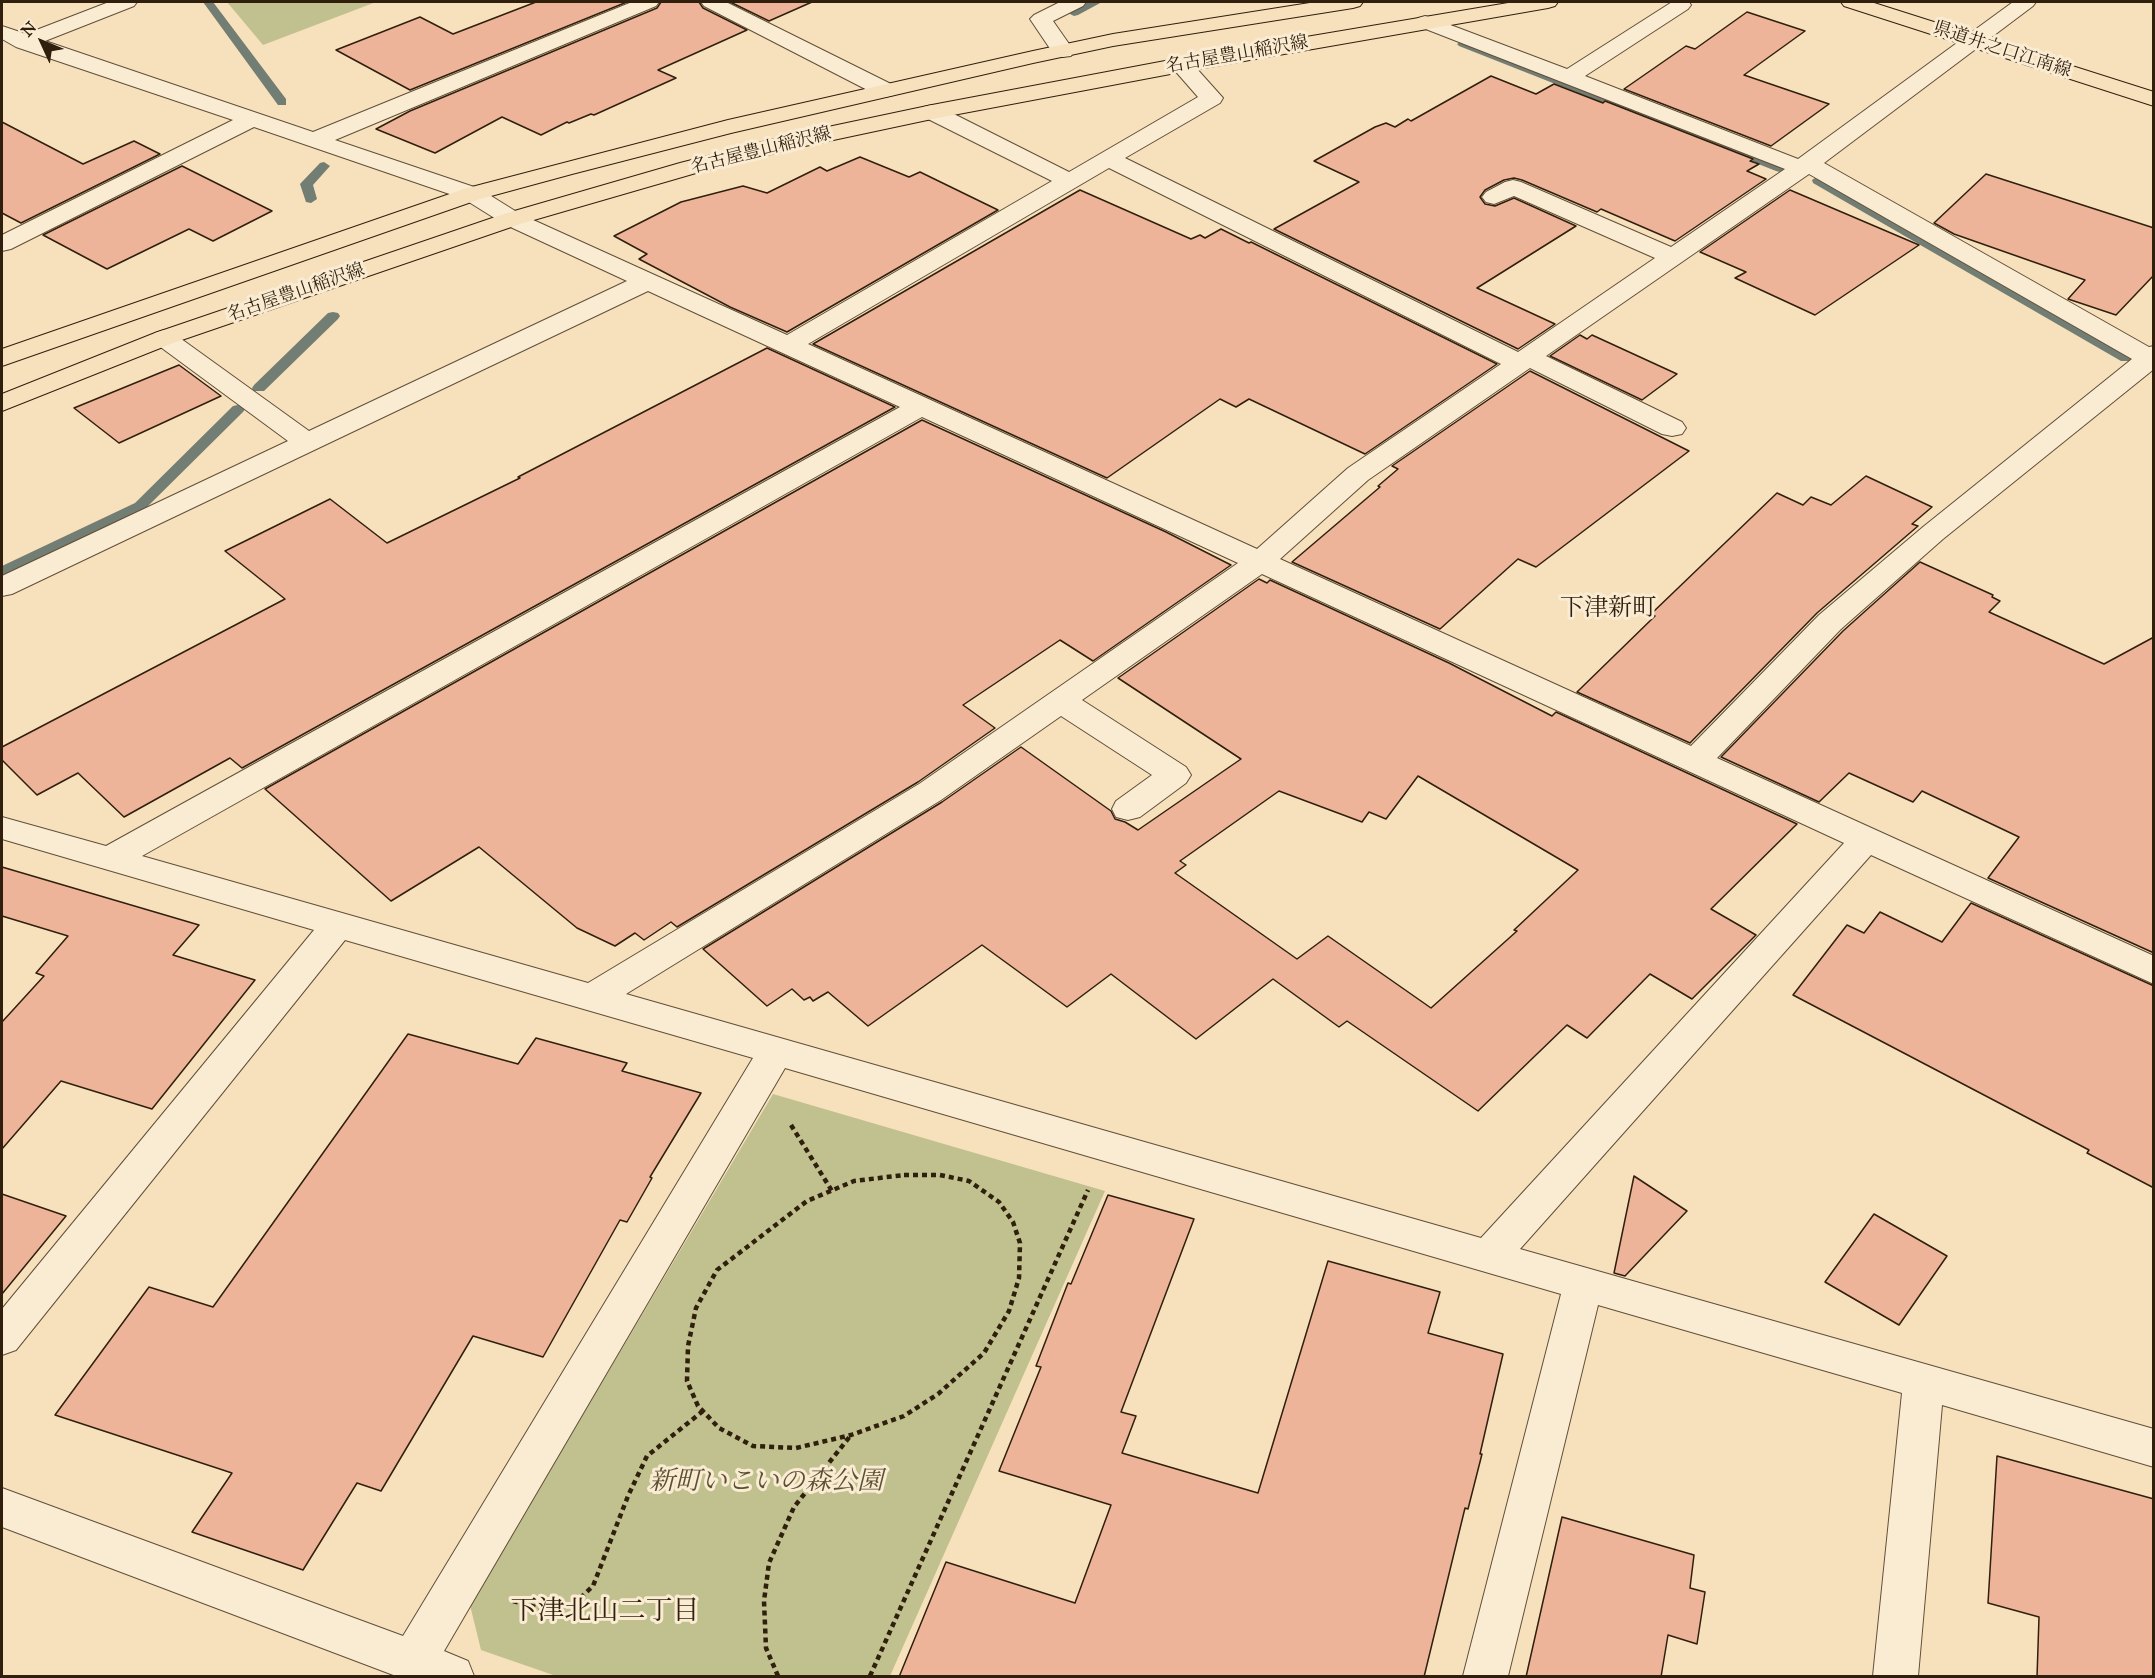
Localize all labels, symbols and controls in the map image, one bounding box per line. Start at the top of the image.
north arrow [12,12,72,72]
street label: 県道井之口江南線 [1930,17,2074,83]
text: N [17,18,40,41]
street label: 名古屋豊山稲沢線 [1164,32,1310,78]
street label: 名古屋豊山稲沢線 [689,123,833,179]
street label: 名古屋豊山稲沢線 [224,259,368,327]
district label: 下津新町 [1560,595,1656,623]
park label: 新町いこいの森公園 [649,1467,883,1499]
district label: 下津北山二丁目 [511,1596,699,1628]

